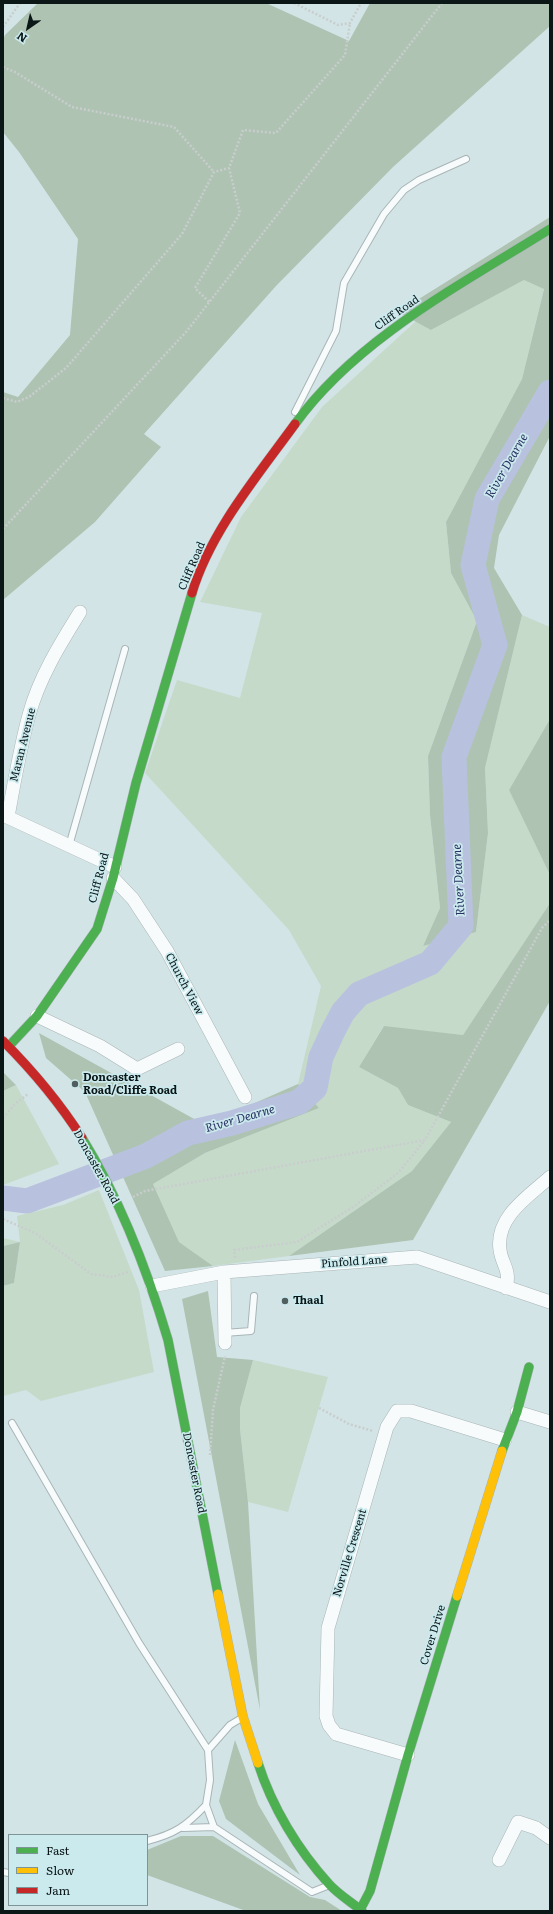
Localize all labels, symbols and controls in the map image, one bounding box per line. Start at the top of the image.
north arrow [8,8,48,48]
text: N [13,29,30,47]
street label: Cliff Road [372,293,422,333]
water label: River Dearne [483,431,531,501]
street label: Cliff Road [176,540,208,592]
street label: Maran Avenue [7,707,39,783]
water label: River Dearne [450,844,468,916]
street label: Cliff Road [86,851,112,905]
street label: Church View [162,951,206,1017]
place label: Doncaster Road/Cliffe Road [83,1071,177,1097]
marker: Doncaster Road/Cliffe Road [70,1079,80,1089]
water label: River Dearne [203,1102,277,1136]
street label: Doncaster Road [70,1128,122,1206]
street label: Pinfold Lane [320,1253,388,1271]
place label: Thaal [293,1294,324,1308]
marker: Thaal [280,1296,290,1306]
street label: Doncaster Road [180,1431,208,1515]
street label: Norville Crescent [330,1507,370,1599]
street label: Cover Drive [418,1603,448,1667]
legend [8,1834,148,1906]
text: Fast [46,1841,69,1859]
text: Slow [46,1861,74,1879]
text: Jam [46,1881,70,1899]

